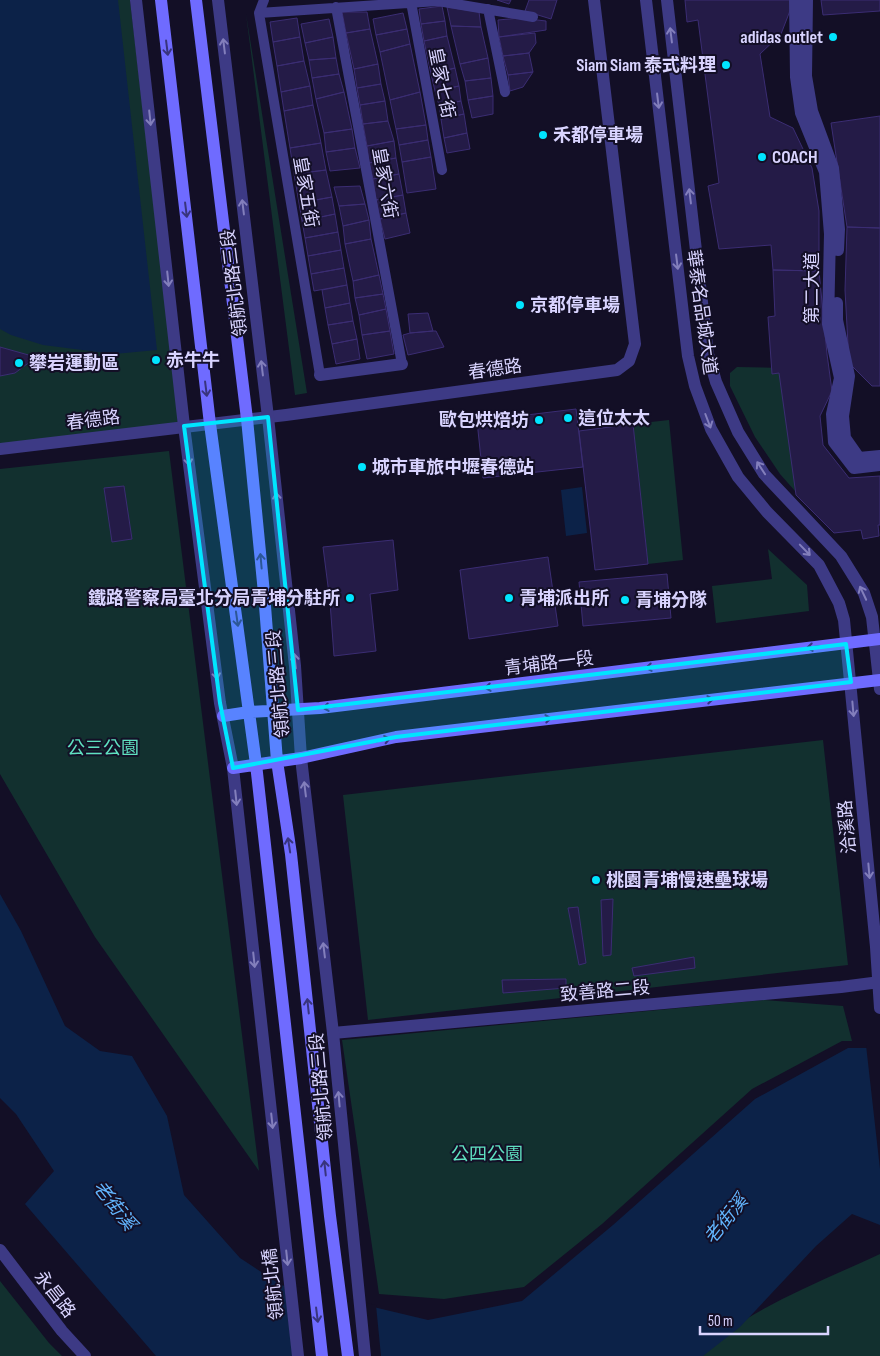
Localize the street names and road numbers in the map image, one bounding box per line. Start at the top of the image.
street label: 皇家七街 [424,46,459,120]
street label: 皇家六街 [368,146,401,220]
street label: 皇家五街 [289,155,322,229]
street label: 領航北路三段 [217,228,251,338]
street label: 華泰名品城大道 [682,248,721,376]
street label: 第二大道 [802,252,823,324]
street label: 春德路 [467,355,523,384]
street label: 春德路 [65,407,121,434]
street label: 領航北路三段 [263,629,294,739]
street label: 青埔路一段 [503,648,595,679]
street label: 洽溪路 [835,799,860,855]
street label: 致善路二段 [559,977,651,1006]
street label: 領航北路三段 [306,1032,337,1142]
street label: 領航北橋 [259,1247,288,1321]
street label: 永昌路 [30,1267,80,1322]

